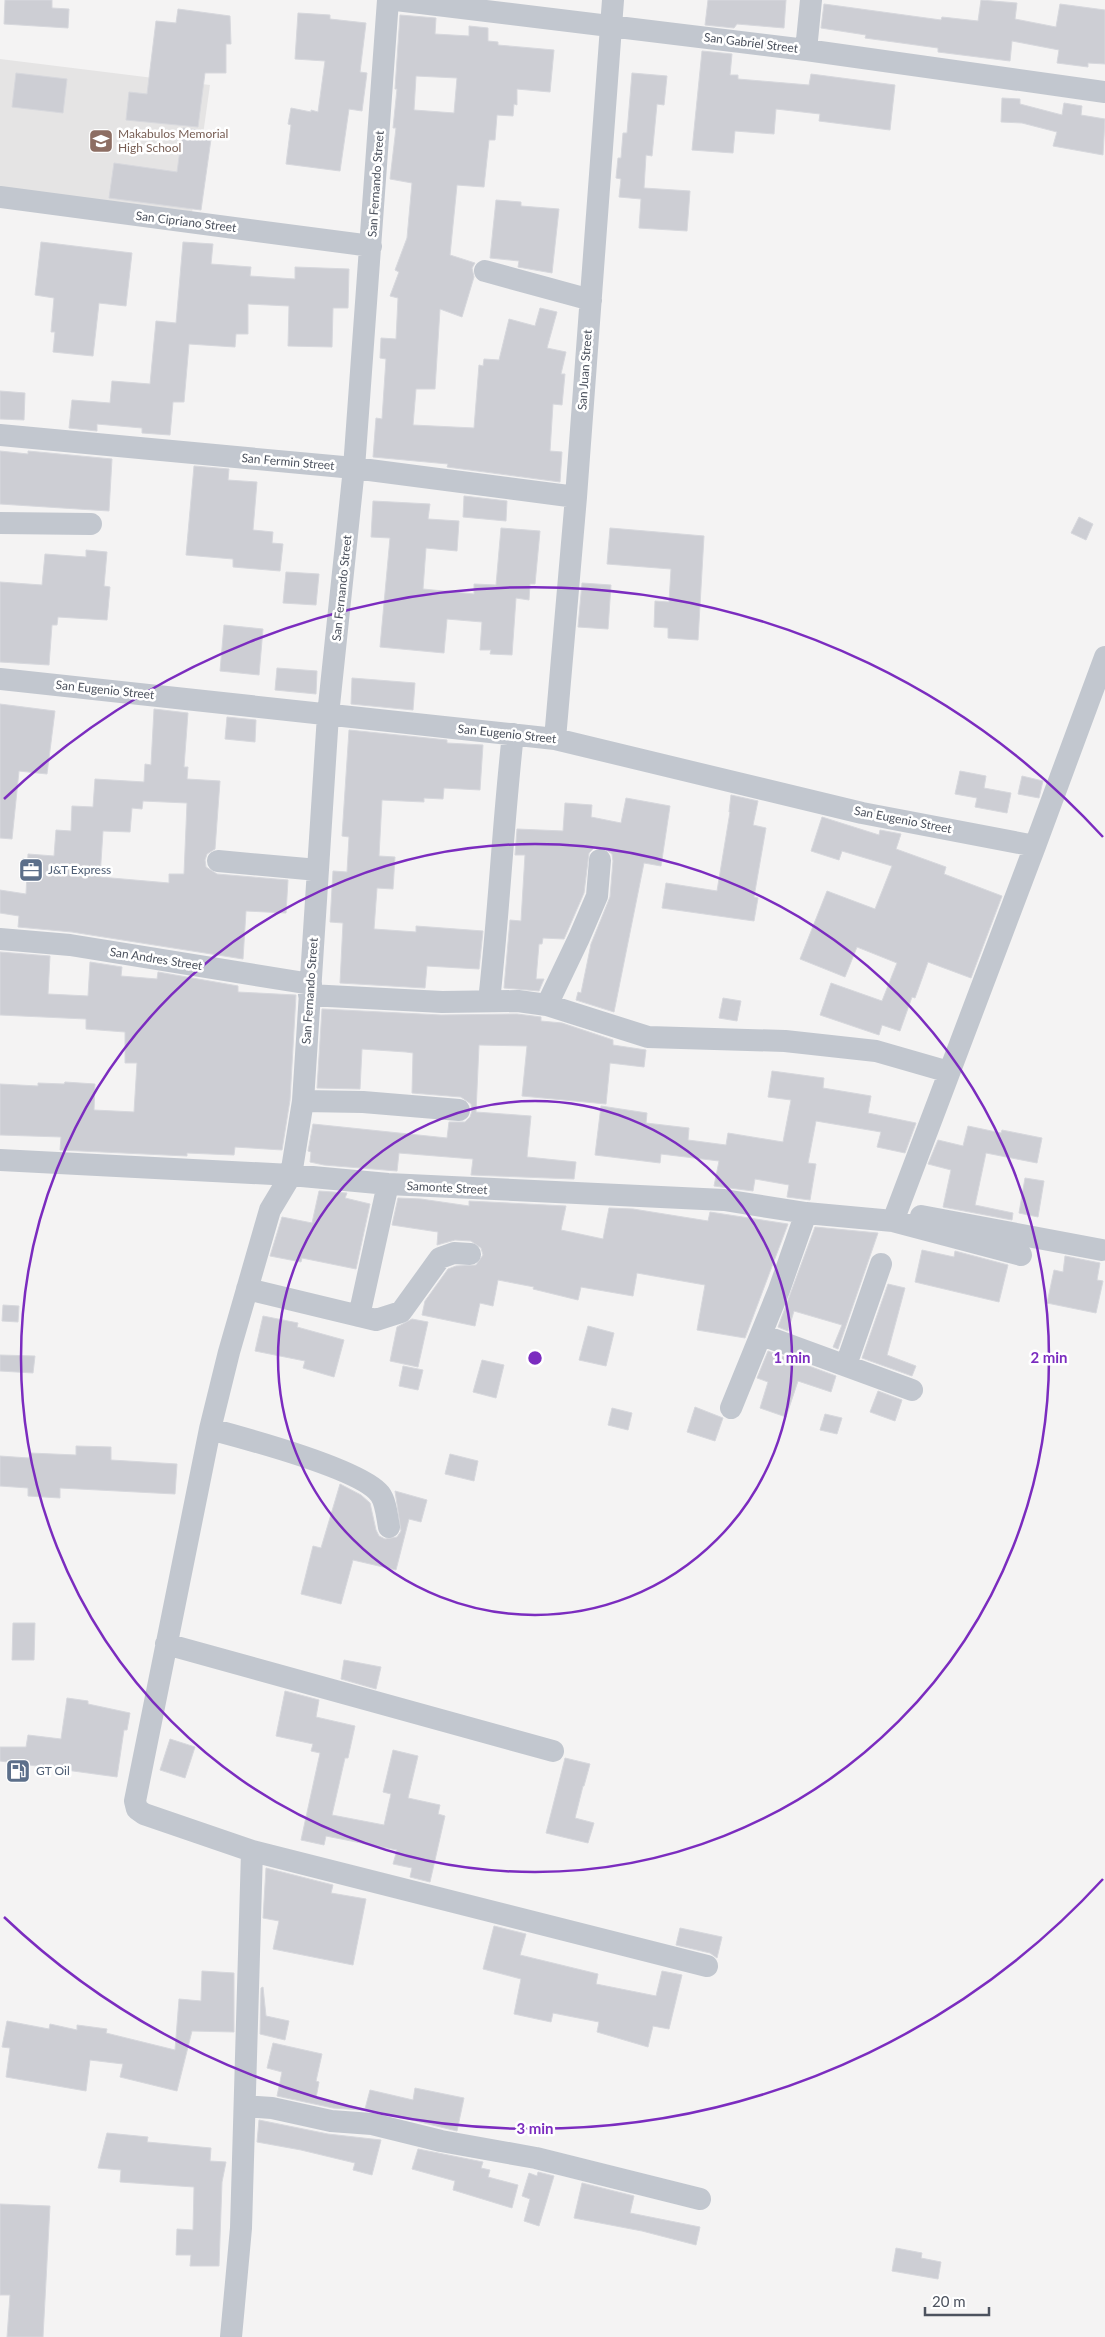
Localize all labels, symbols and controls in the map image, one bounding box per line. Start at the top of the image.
street label: San Gabriel Street [703,29,800,56]
place label: Makabulos Memorial High School [118,126,228,155]
school or university icon: Makabulos Memorial High School [88,128,114,154]
street label: San Fernando Street [364,130,387,238]
street label: San Cipriano Street [135,208,238,235]
street label: San Juan Street [574,328,595,411]
street label: San Fermin Street [241,450,336,473]
street label: San Fernando Street [328,533,355,642]
street label: San Eugenio Street [55,677,156,702]
street label: San Eugenio Street [457,721,558,746]
street label: San Eugenio Street [853,803,954,836]
office icon: J&T Express [18,857,44,883]
place label: J&T Express [48,862,111,877]
street label: San Fernando Street [298,937,321,1045]
street label: San Andres Street [109,944,204,973]
street label: Samonte Street [406,1178,489,1197]
text: 1 min [773,1348,811,1366]
text: 2 min [1030,1348,1068,1366]
centre of rings [526,1349,544,1367]
fuel station icon: GT Oil [5,1758,31,1784]
place label: GT Oil [36,1763,70,1778]
text: 3 min [516,2119,554,2137]
scale bar [925,2284,989,2316]
text: 20 m [932,2292,966,2310]

